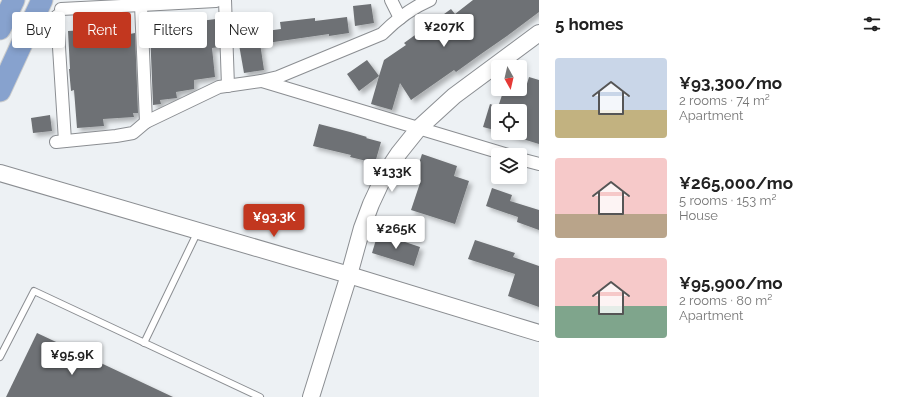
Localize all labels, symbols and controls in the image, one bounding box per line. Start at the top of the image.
chip: Buy [12,12,65,48]
chip: Rent [73,12,131,48]
chip: Filters [139,12,207,48]
chip: New [215,12,273,48]
icon: filters [861,13,883,35]
pin: ¥207K [416,14,472,48]
text: 5 homes [555,14,623,34]
text: ¥207K [424,19,464,34]
north arrow [491,60,527,96]
map controls [491,60,527,184]
text: ¥93,300/mo [679,73,782,93]
icon: home [587,74,635,122]
text: 2 rooms · 74 m² [679,93,770,108]
button: locate [491,104,527,140]
text: Apartment [679,108,743,123]
button: layers [491,148,527,184]
pin: ¥133K [364,159,420,193]
text: ¥133K [373,164,411,179]
text: ¥265,000/mo [679,173,793,193]
icon: home [587,174,635,222]
text: 5 rooms · 153 m² [679,193,776,208]
pin: ¥93.3K [241,204,307,238]
text: House [679,208,718,223]
text: ¥93.3K [252,209,296,224]
pin: ¥265K [368,216,424,250]
text: ¥265K [376,221,416,236]
text: ¥95,900/mo [679,273,783,293]
icon: home [587,274,635,322]
text: 2 rooms · 80 m² [679,293,772,308]
text: Apartment [679,308,743,323]
pin: ¥95.9K [39,342,105,376]
text: ¥95.9K [50,347,94,362]

